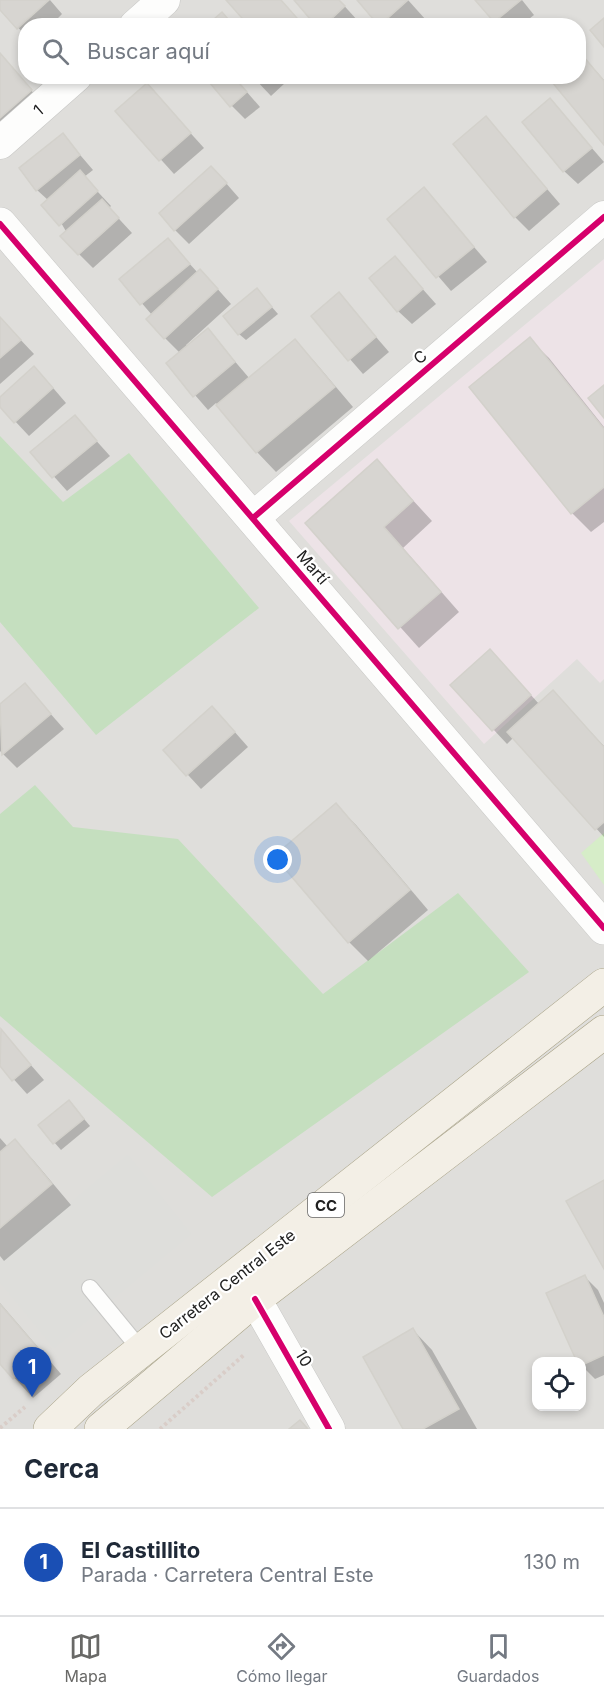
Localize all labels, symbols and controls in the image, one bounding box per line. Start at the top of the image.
search box [18,18,586,84]
icon: search [39,35,72,68]
text: Buscar aquí [87,38,210,64]
street label: 1 [29,100,47,120]
street label: C [409,346,431,368]
street label: Martí [293,546,333,588]
your location [263,845,292,874]
road number: CC [308,1193,344,1217]
street label: Carretera Central Este [155,1225,299,1343]
street label: 10 [291,1346,317,1370]
pin: 1 [12,1348,51,1397]
map controls [532,1357,586,1411]
button: locate [532,1357,586,1411]
text: Cerca [24,1453,99,1484]
text: El Castillito [81,1537,200,1563]
text: 1 [39,1550,48,1574]
text: 130 m [524,1550,580,1574]
text: Parada · Carretera Central Este [81,1563,374,1587]
tab: Mapa [65,1630,107,1686]
tab: Cómo llegar [236,1630,327,1686]
tab: Guardados [457,1630,539,1686]

